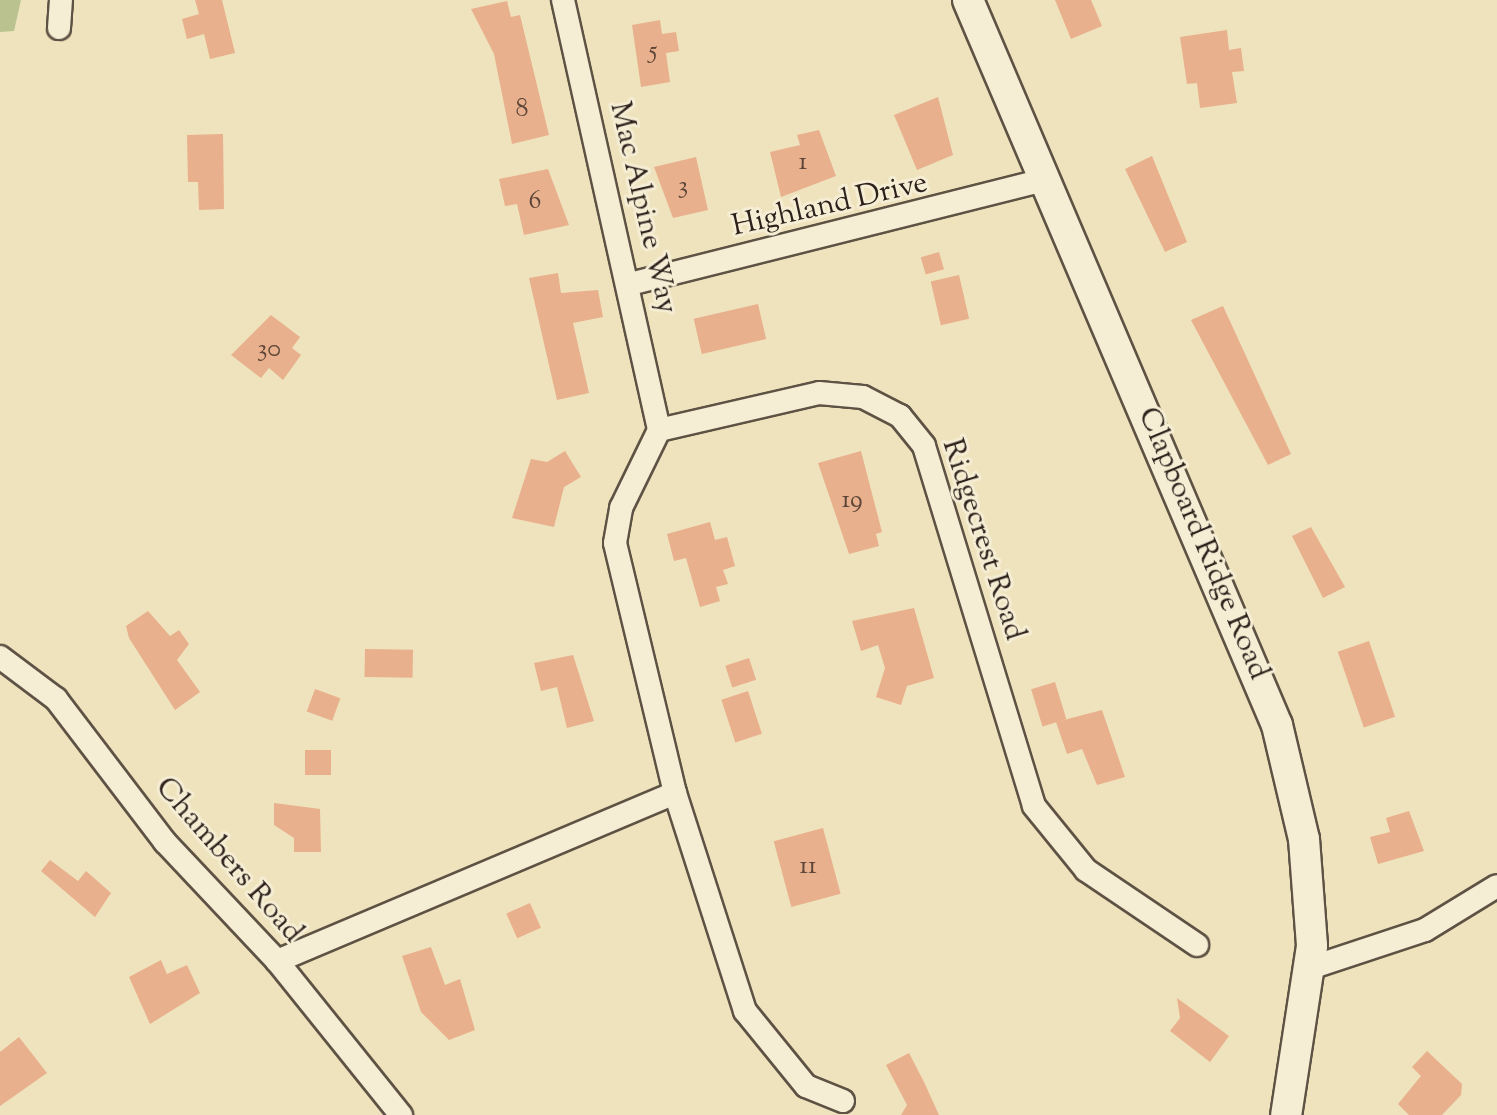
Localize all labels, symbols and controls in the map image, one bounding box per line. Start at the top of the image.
house number: 5 [649,36,657,68]
house number: 8 [516,94,528,126]
street label: Mac Alpine Way [600,99,684,317]
house number: 1 [799,147,807,179]
street label: Highland Drive [729,166,931,246]
house number: 3 [678,171,688,203]
house number: 6 [529,186,541,218]
house number: 30 [257,334,281,366]
street label: Clapboard Ridge Road [1128,403,1276,685]
street label: Ridgecrest Road [932,435,1032,645]
house number: 19 [841,485,863,517]
street label: Chambers Road [146,771,310,951]
house number: 11 [799,851,817,883]

